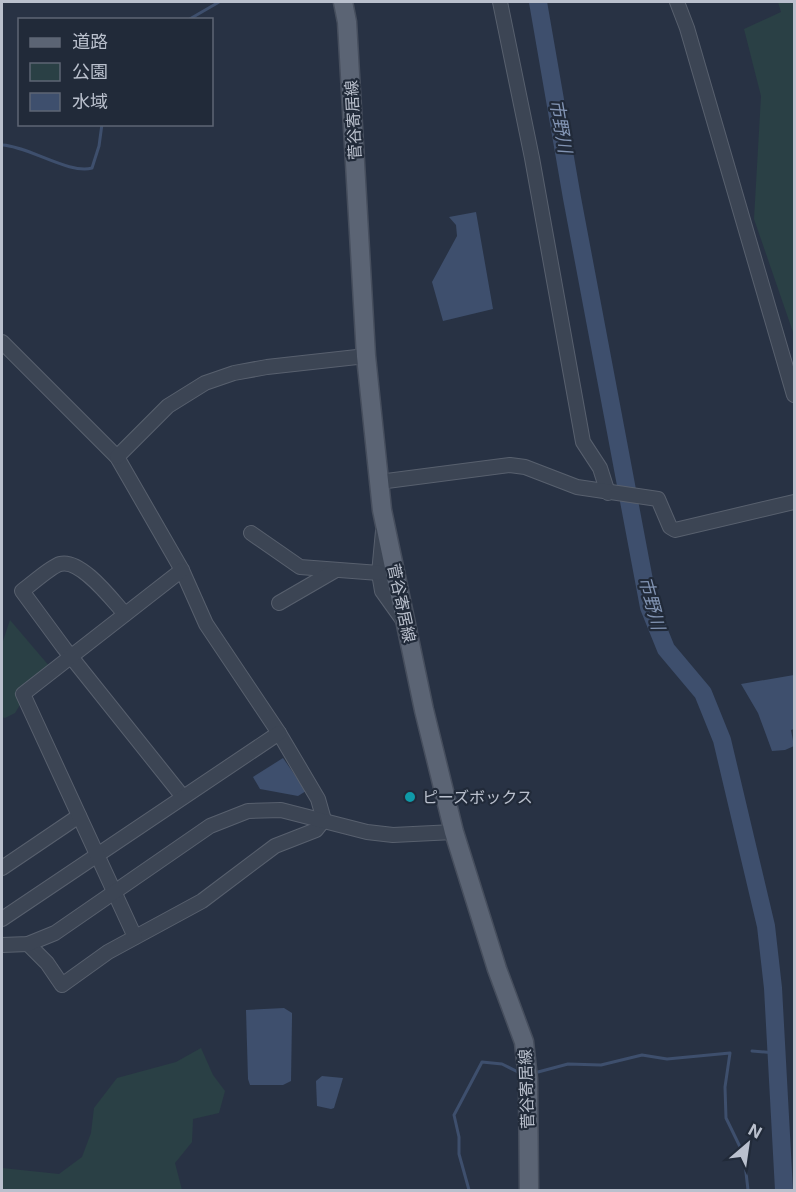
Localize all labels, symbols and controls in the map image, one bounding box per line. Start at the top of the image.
legend [18,18,213,126]
text: 道路 [72,31,108,52]
text: 公園 [72,61,108,82]
street label: 菅谷寄居線 [341,80,365,160]
text: 水域 [72,91,108,112]
water label: 市野川 [546,98,576,156]
street label: 菅谷寄居線 [384,562,420,644]
water label: 市野川 [635,574,670,634]
place label: ピーズボックス [422,787,533,807]
marker: ピーズボックス [403,790,417,804]
street label: 菅谷寄居線 [515,1049,537,1129]
north arrow [718,1114,778,1174]
text: N [745,1119,765,1143]

